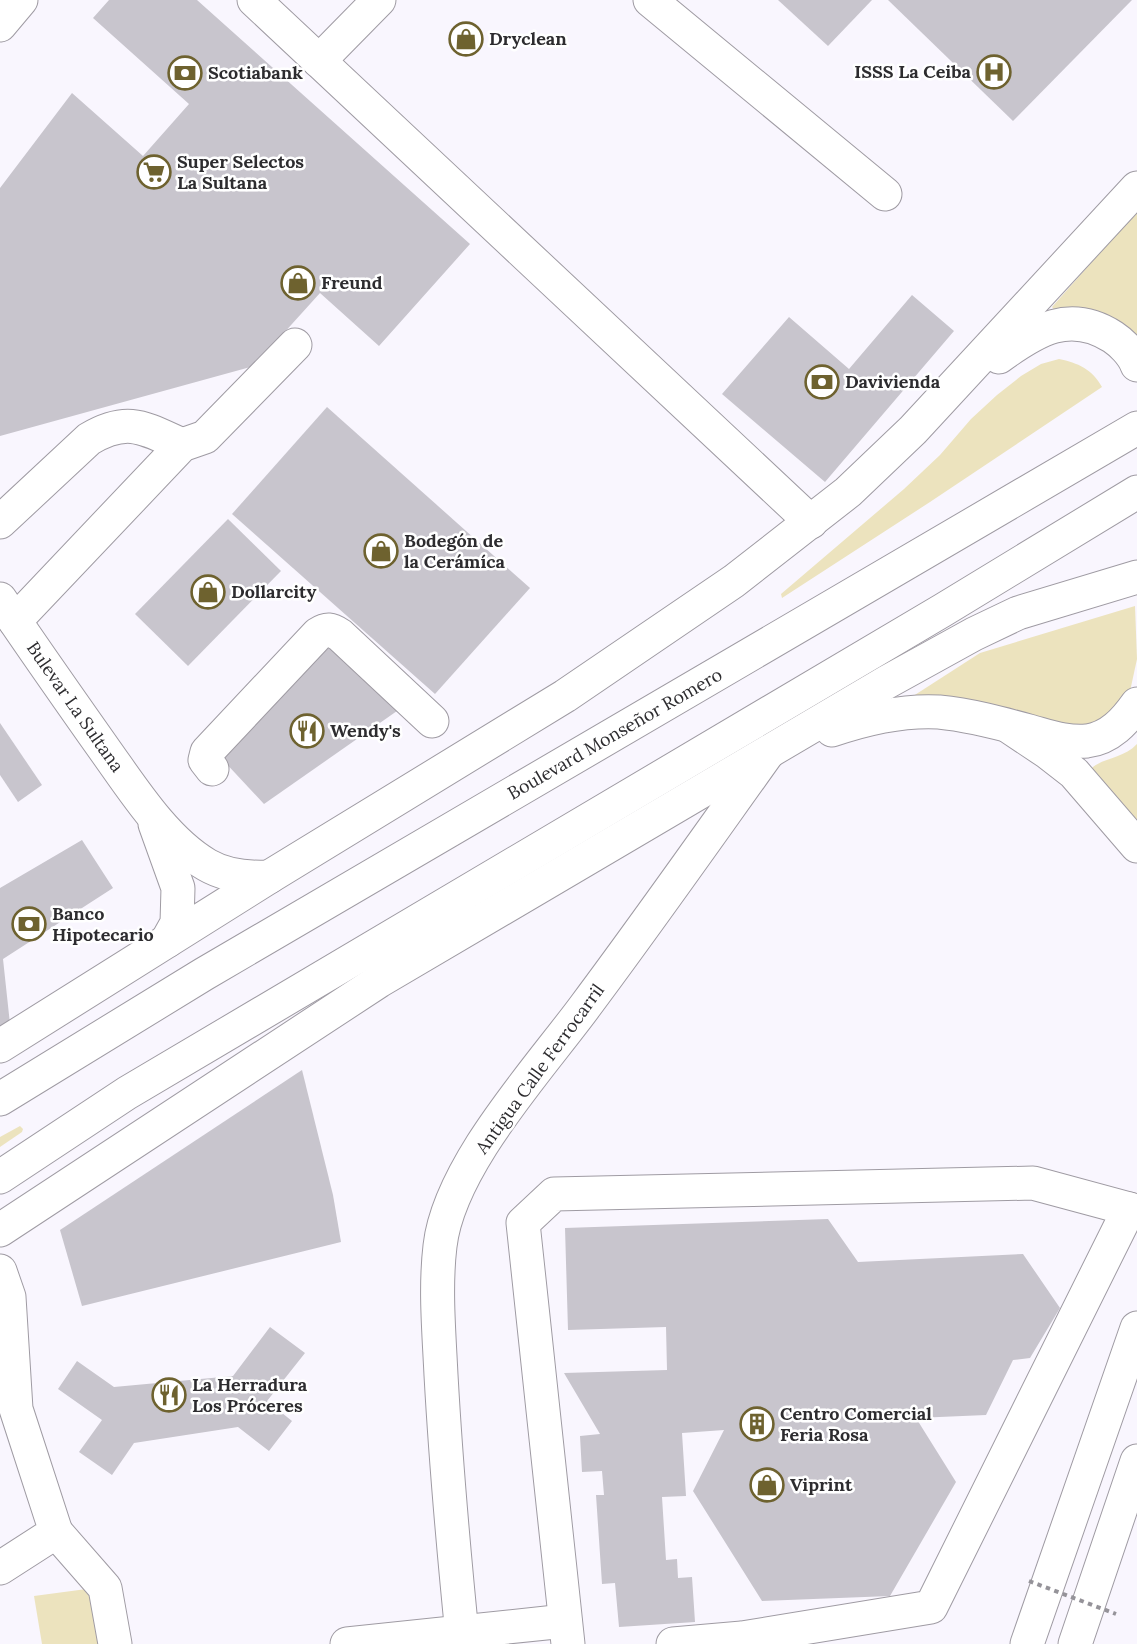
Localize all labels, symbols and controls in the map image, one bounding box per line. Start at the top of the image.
shop icon: Dryclean [448,21,484,57]
place label: Dryclean [489,27,567,50]
hospital icon: ISSS La Ceiba [976,54,1012,90]
bank icon: Scotiabank [167,55,203,91]
place label: ISSS La Ceiba [854,60,972,83]
place label: Scotiabank [208,61,303,84]
place label: Super Selectos La Sultana [177,150,304,194]
supermarket icon: Super Selectos La Sultana [136,154,172,190]
shop icon: Freund [280,265,316,301]
place label: Freund [321,271,383,294]
bank icon: Davivienda [804,364,840,400]
place label: Davivienda [845,370,941,393]
place label: Bodegón de la Cerámíca [404,529,506,573]
shop icon: Bodegón de la Cerámíca [363,533,399,569]
shop icon: Dollarcity [190,574,226,610]
place label: Dollarcity [231,580,317,603]
street label: Bulevar La Sultana [22,637,129,776]
street label: Boulevard Monseñor Romero [503,663,726,805]
restaurant icon: Wendy's [289,713,325,749]
place label: Wendy's [330,719,401,742]
place label: Banco Hipotecario [52,902,154,946]
bank icon: Banco Hipotecario [11,906,47,942]
street label: Antigua Calle Ferrocarril [470,979,609,1159]
place label: La Herradura Los Próceres [192,1373,308,1417]
restaurant icon: La Herradura Los Próceres [151,1377,187,1413]
place label: Centro Comercial Feria Rosa [780,1402,932,1446]
building icon: Centro Comercial Feria Rosa [739,1406,775,1442]
shop icon: Viprint [749,1467,785,1503]
place label: Viprint [790,1473,853,1496]

